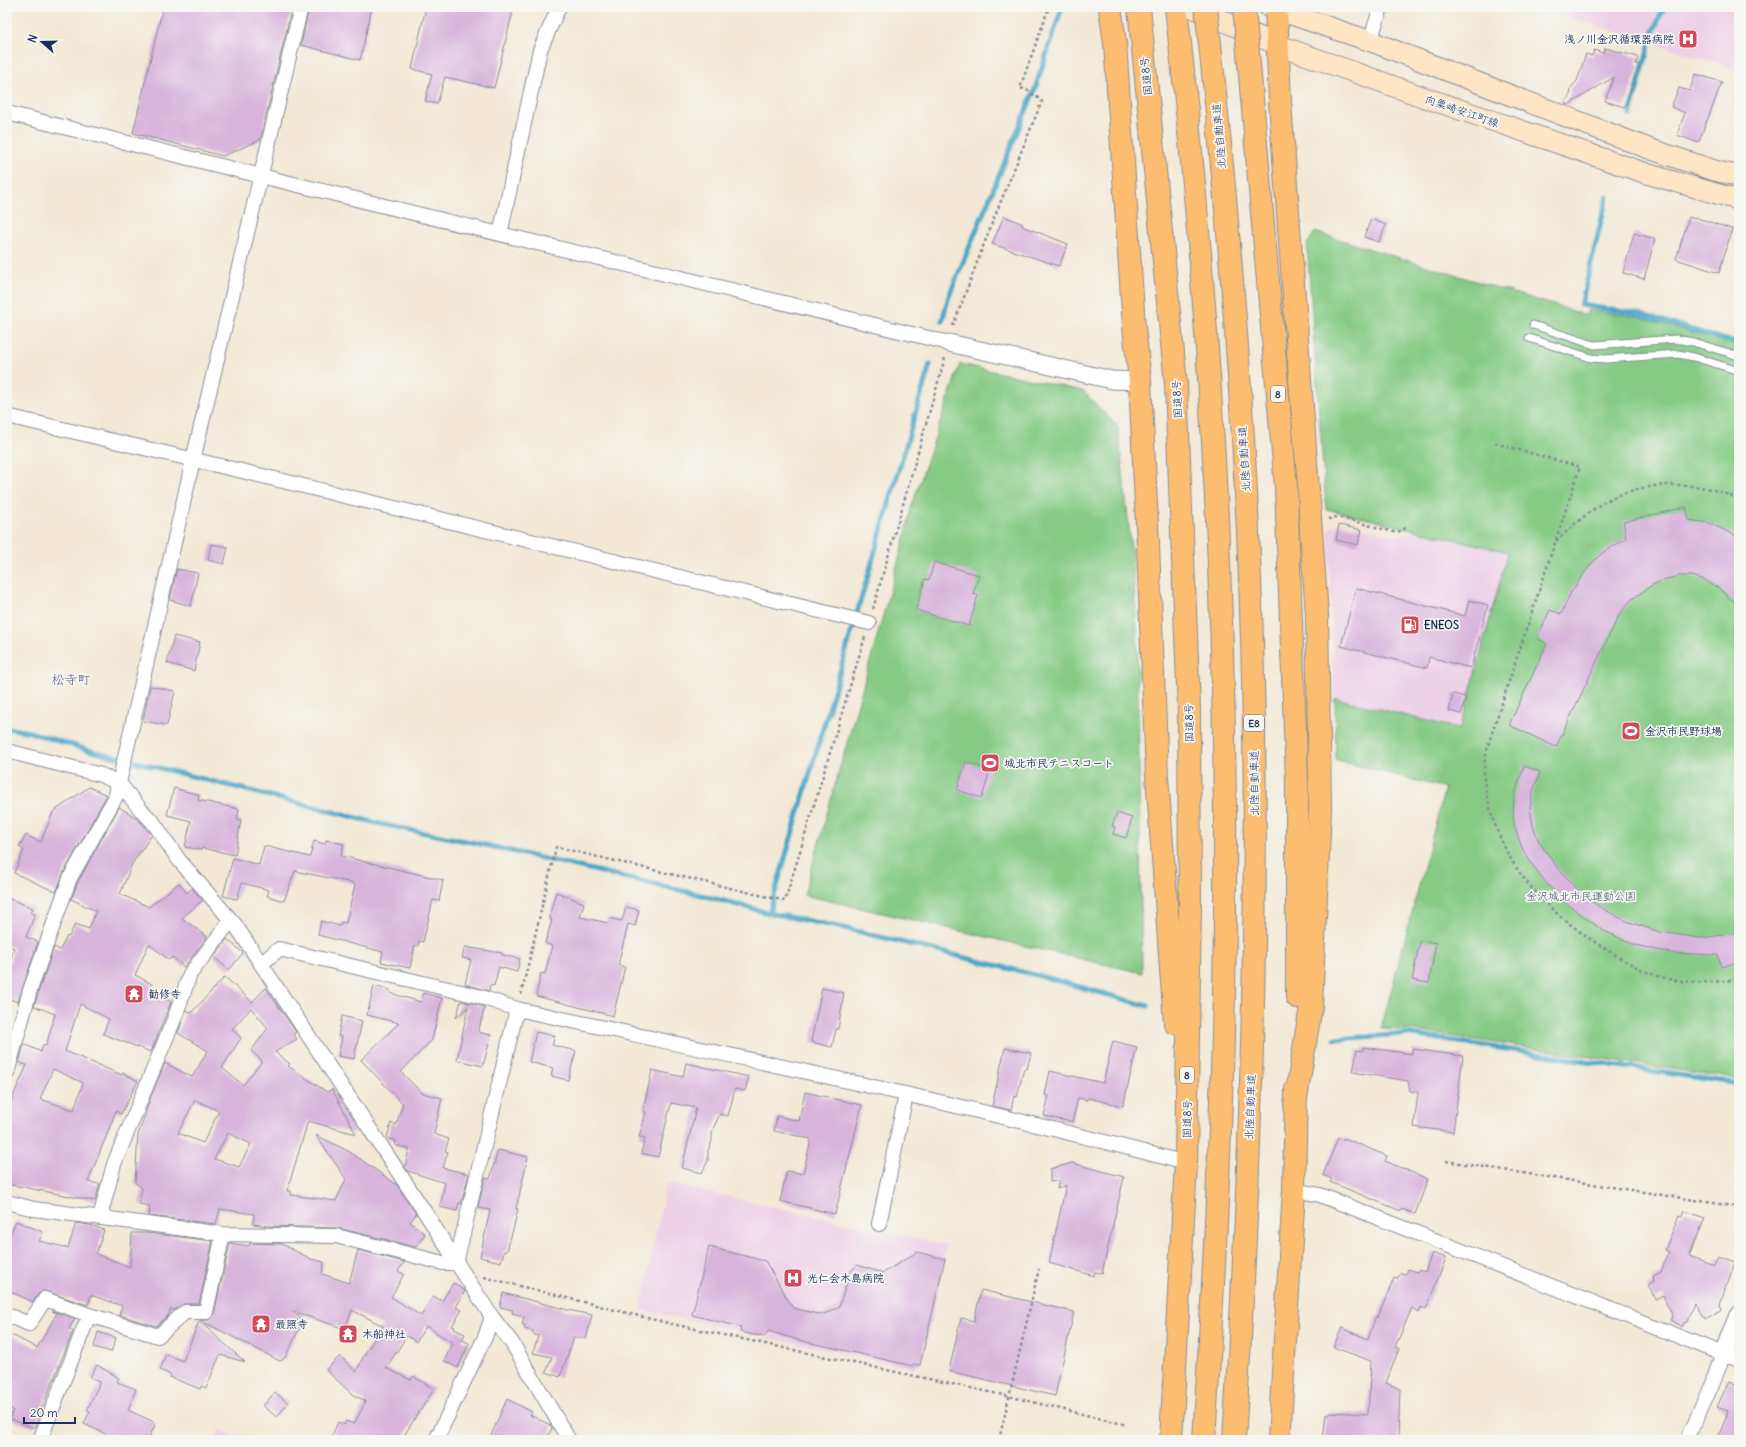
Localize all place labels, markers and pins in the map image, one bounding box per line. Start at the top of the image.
hospital icon: 浅ノ川金沢循環器病院 [1677,28,1699,50]
place label: 浅ノ川金沢循環器病院 [1564,32,1674,46]
fuel station icon: ENEOS [1399,614,1421,636]
place label: ENEOS [1424,618,1459,632]
sports icon: 金沢市民野球場 [1620,720,1642,742]
place label: 金沢市民野球場 [1645,724,1722,738]
sports icon: 城北市民テニスコート [979,752,1001,774]
place label: 城北市民テニスコート [1004,756,1114,770]
temple icon: 勧修寺 [123,983,145,1005]
place label: 勧修寺 [148,987,181,1001]
hospital icon: 光仁会木島病院 [782,1267,804,1289]
place label: 光仁会木島病院 [807,1271,884,1285]
temple icon: 最照寺 [250,1313,272,1335]
place label: 最照寺 [275,1317,308,1331]
temple icon: 木船神社 [337,1323,359,1345]
place label: 木船神社 [362,1327,406,1341]

